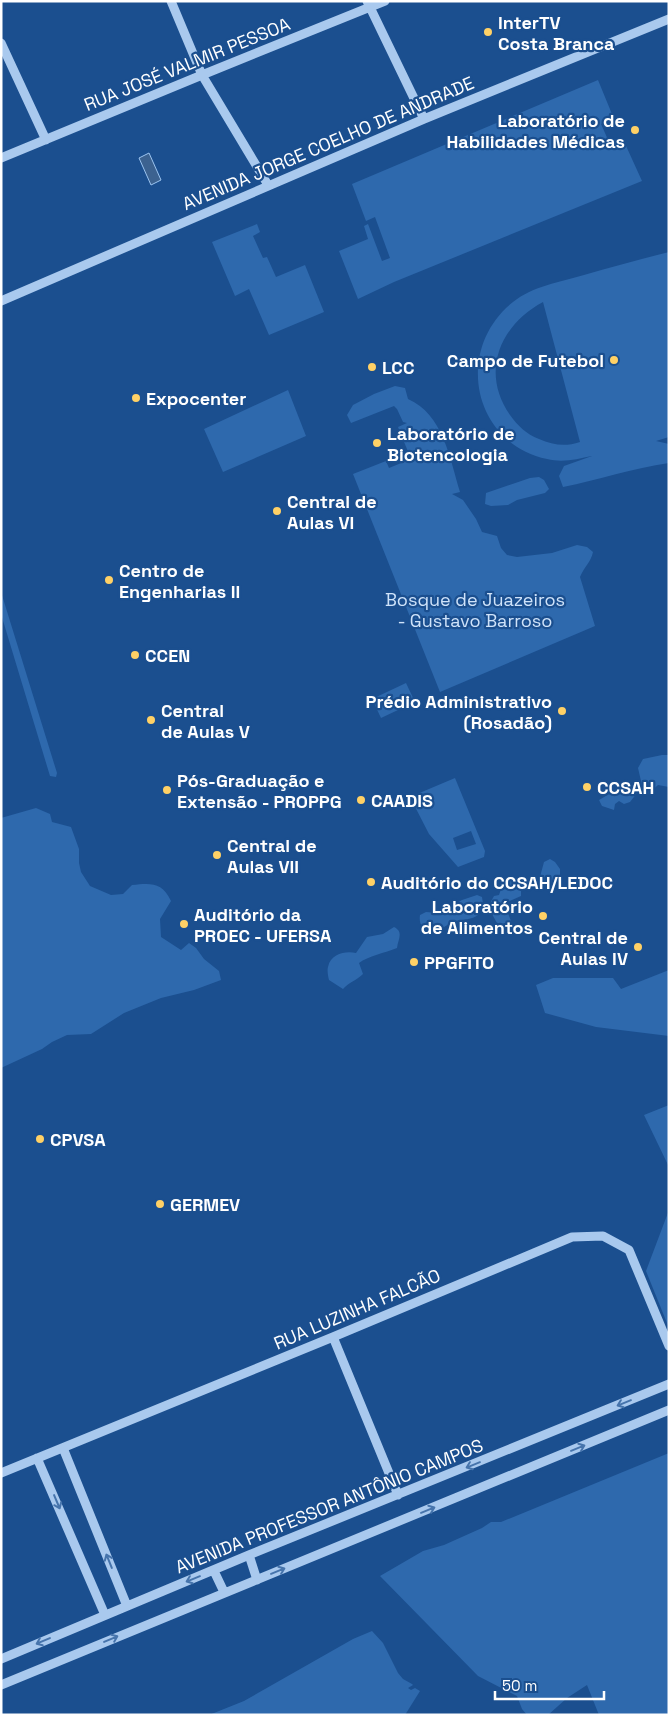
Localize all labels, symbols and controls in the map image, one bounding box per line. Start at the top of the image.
place label: InterTV Costa Branca [498,11,615,55]
street label: RUA JOSÉ VALMIR PESSOA [81,12,293,116]
marker: InterTV Costa Branca [482,26,494,38]
street label: AVENIDA JORGE COELHO DE ANDRADE [179,71,477,215]
place label: Laboratório de Habilidades Médicas [447,109,625,153]
marker: Laboratório de Habilidades Médicas [629,124,641,136]
place label: Campo de Futebol [447,349,604,372]
marker: Campo de Futebol [608,354,620,366]
place label: LCC [382,356,415,379]
marker: LCC [366,361,378,373]
place label: Expocenter [146,387,246,410]
marker: Expocenter [130,392,142,404]
place label: Laboratório de Biotencologia [387,422,515,466]
marker: Laboratório de Biotencologia [371,437,383,449]
place label: Central de Aulas VI [287,490,377,534]
marker: Central de Aulas VI [271,505,283,517]
place label: Centro de Engenharias II [119,559,240,603]
marker: Centro de Engenharias II [103,574,115,586]
park label: Bosque de Juazeiros - Gustavo Barroso [385,588,565,632]
place label: CCEN [145,644,190,667]
marker: CCEN [129,649,141,661]
place label: Prédio Administrativo (Rosadão) [366,690,552,734]
place label: Central de Aulas V [161,699,250,743]
marker: Prédio Administrativo (Rosadão) [556,705,568,717]
marker: Central de Aulas V [145,714,157,726]
place label: Pós-Graduação e Extensão - PROPPG [177,769,342,813]
place label: CCSAH [597,776,654,799]
marker: CCSAH [581,781,593,793]
marker: Pós-Graduação e Extensão - PROPPG [161,784,173,796]
place label: CAADIS [371,789,433,812]
marker: CAADIS [355,794,367,806]
place label: Central de Aulas VII [227,834,317,878]
marker: Central de Aulas VII [211,849,223,861]
place label: Auditório do CCSAH/LEDOC [381,871,613,894]
marker: Auditório do CCSAH/LEDOC [365,876,377,888]
place label: Laboratório de Alimentos [421,895,533,939]
place label: Auditório da PROEC - UFERSA [194,903,332,947]
marker: Laboratório de Alimentos [537,910,549,922]
marker: Auditório da PROEC - UFERSA [178,918,190,930]
place label: Central de Aulas IV [538,926,628,970]
marker: Central de Aulas IV [632,941,644,953]
place label: PPGFITO [424,951,494,974]
marker: PPGFITO [408,956,420,968]
place label: CPVSA [50,1128,106,1151]
marker: CPVSA [34,1133,46,1145]
place label: GERMEV [170,1193,240,1216]
marker: GERMEV [154,1198,166,1210]
street label: RUA LUZINHA FALCÃO [270,1263,444,1355]
one-way arrow [617,1398,632,1408]
street label: AVENIDA PROFESSOR ANTÔNIO CAMPOS [172,1434,486,1578]
one-way arrow [570,1442,585,1452]
one-way arrow [466,1460,481,1470]
one-way arrow [53,1495,62,1510]
one-way arrow [420,1504,435,1514]
one-way arrow [103,1554,113,1569]
one-way arrow [270,1566,285,1575]
one-way arrow [186,1576,201,1585]
one-way arrow [103,1634,118,1644]
one-way arrow [36,1637,51,1647]
scale bar [495,1668,604,1700]
text: 50 m [502,1676,537,1695]

